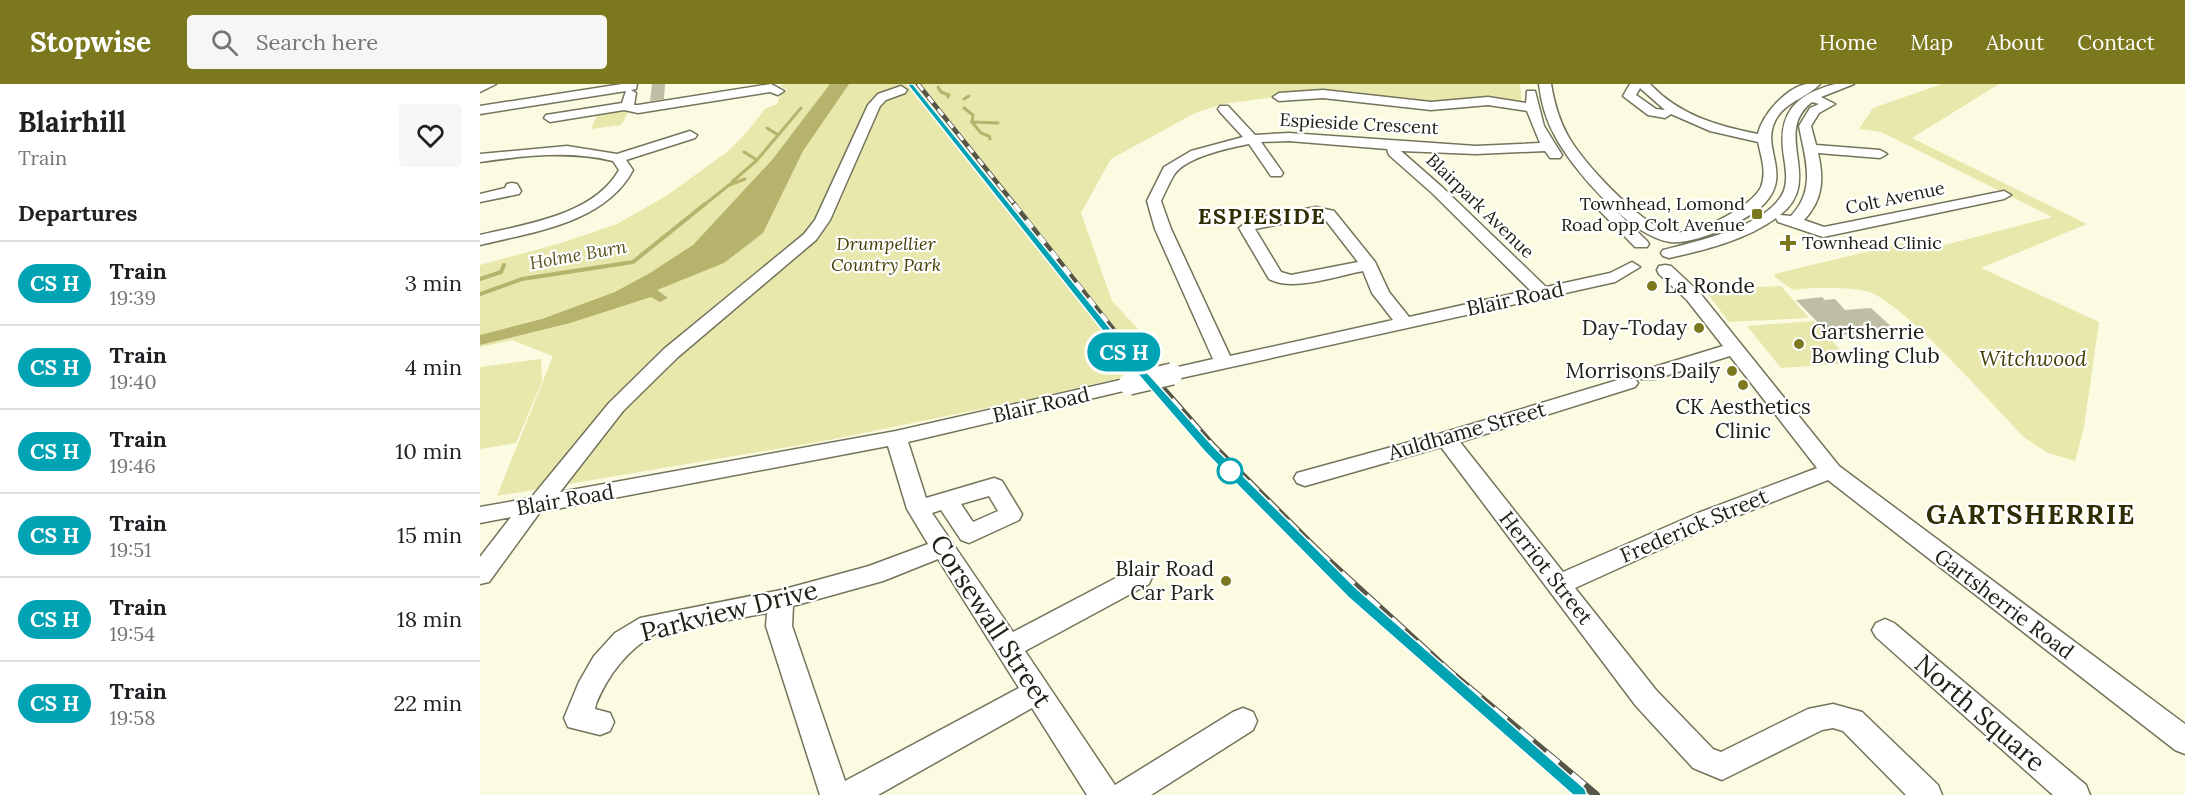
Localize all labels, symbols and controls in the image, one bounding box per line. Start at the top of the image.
search box [187,15,607,69]
text: Stopwise [30,24,151,60]
icon: search [208,26,241,59]
text: Search here [256,28,378,56]
text: Home [1819,29,1877,56]
text: Map [1910,29,1953,56]
text: About [1986,29,2044,56]
text: Contact [2077,29,2155,56]
text: Blairhill [18,104,126,140]
button: heart [399,104,462,167]
street label: Espieside Crescent [1279,108,1439,139]
text: Train [18,145,67,170]
street label: Blairpark Avenue [1422,148,1539,263]
street label: Colt Avenue [1843,176,1947,219]
place label: Townhead, Lomond Road opp Colt Avenue [1561,192,1745,236]
text: Departures [18,199,137,227]
district label: ESPIESIDE [1198,202,1326,230]
marker: Townhead, Lomond Road opp Colt Avenue [1750,207,1764,221]
place label: Townhead Clinic [1802,231,1942,254]
park label: Drumpellier Country Park [831,232,941,276]
marker: Townhead Clinic [1779,234,1797,252]
water label: Holme Burn [528,235,628,274]
text: Train [109,257,167,285]
text: 3 min [405,269,462,297]
text: CS H [30,270,79,297]
place label: La Ronde [1664,272,1755,299]
street label: Blair Road [1464,275,1566,322]
marker: La Ronde [1645,279,1659,293]
text: 19:39 [109,285,156,310]
place label: Day-Today [1582,314,1687,341]
place label: Gartsherrie Bowling Club [1811,318,1940,369]
marker: Day-Today [1692,321,1706,335]
line badge: CS H [1082,332,1166,372]
marker: Gartsherrie Bowling Club [1792,337,1806,351]
text: CS H [1099,339,1149,366]
text: Train [109,341,167,369]
park label: Witchwood [1979,345,2087,372]
text: 4 min [405,353,462,381]
text: CS H [30,354,79,381]
place label: Morrisons Daily [1566,357,1720,384]
marker: Morrisons Daily [1725,364,1739,378]
text: 19:40 [109,369,157,394]
marker: CK Aesthetics Clinic [1736,378,1750,392]
street label: Blair Road [990,380,1092,429]
place label: CK Aesthetics Clinic [1675,393,1811,444]
street label: Auldhame Street [1384,395,1550,466]
text: Train [109,425,167,453]
text: 10 min [395,437,462,465]
text: CS H [30,438,79,465]
text: 19:46 [109,453,156,478]
unlabelled marker [1217,458,1243,484]
street label: Blair Road [514,478,616,521]
street label: Frederick Street [1616,482,1773,569]
district label: GARTSHERRIE [1926,497,2136,531]
street label: Herriot Street [1494,505,1600,631]
text: Train [109,509,167,537]
text: 15 min [397,521,462,549]
text: CS H [30,522,79,549]
street label: Corsewall Street [923,528,1060,713]
text: 19:51 [109,537,152,562]
street label: Gartsherrie Road [1929,542,2079,665]
place label: Blair Road Car Park [1115,555,1215,606]
street label: Parkview Drive [637,573,821,648]
marker: Blair Road Car Park [1219,574,1233,588]
text: Train [109,593,167,621]
text: 18 min [397,605,462,633]
text: CS H [30,606,79,633]
text: 19:54 [109,621,155,646]
street label: North Square [1908,647,2052,778]
text: Train [109,677,167,705]
text: 22 min [393,689,462,717]
text: CS H [30,690,79,717]
text: 19:58 [109,705,155,730]

